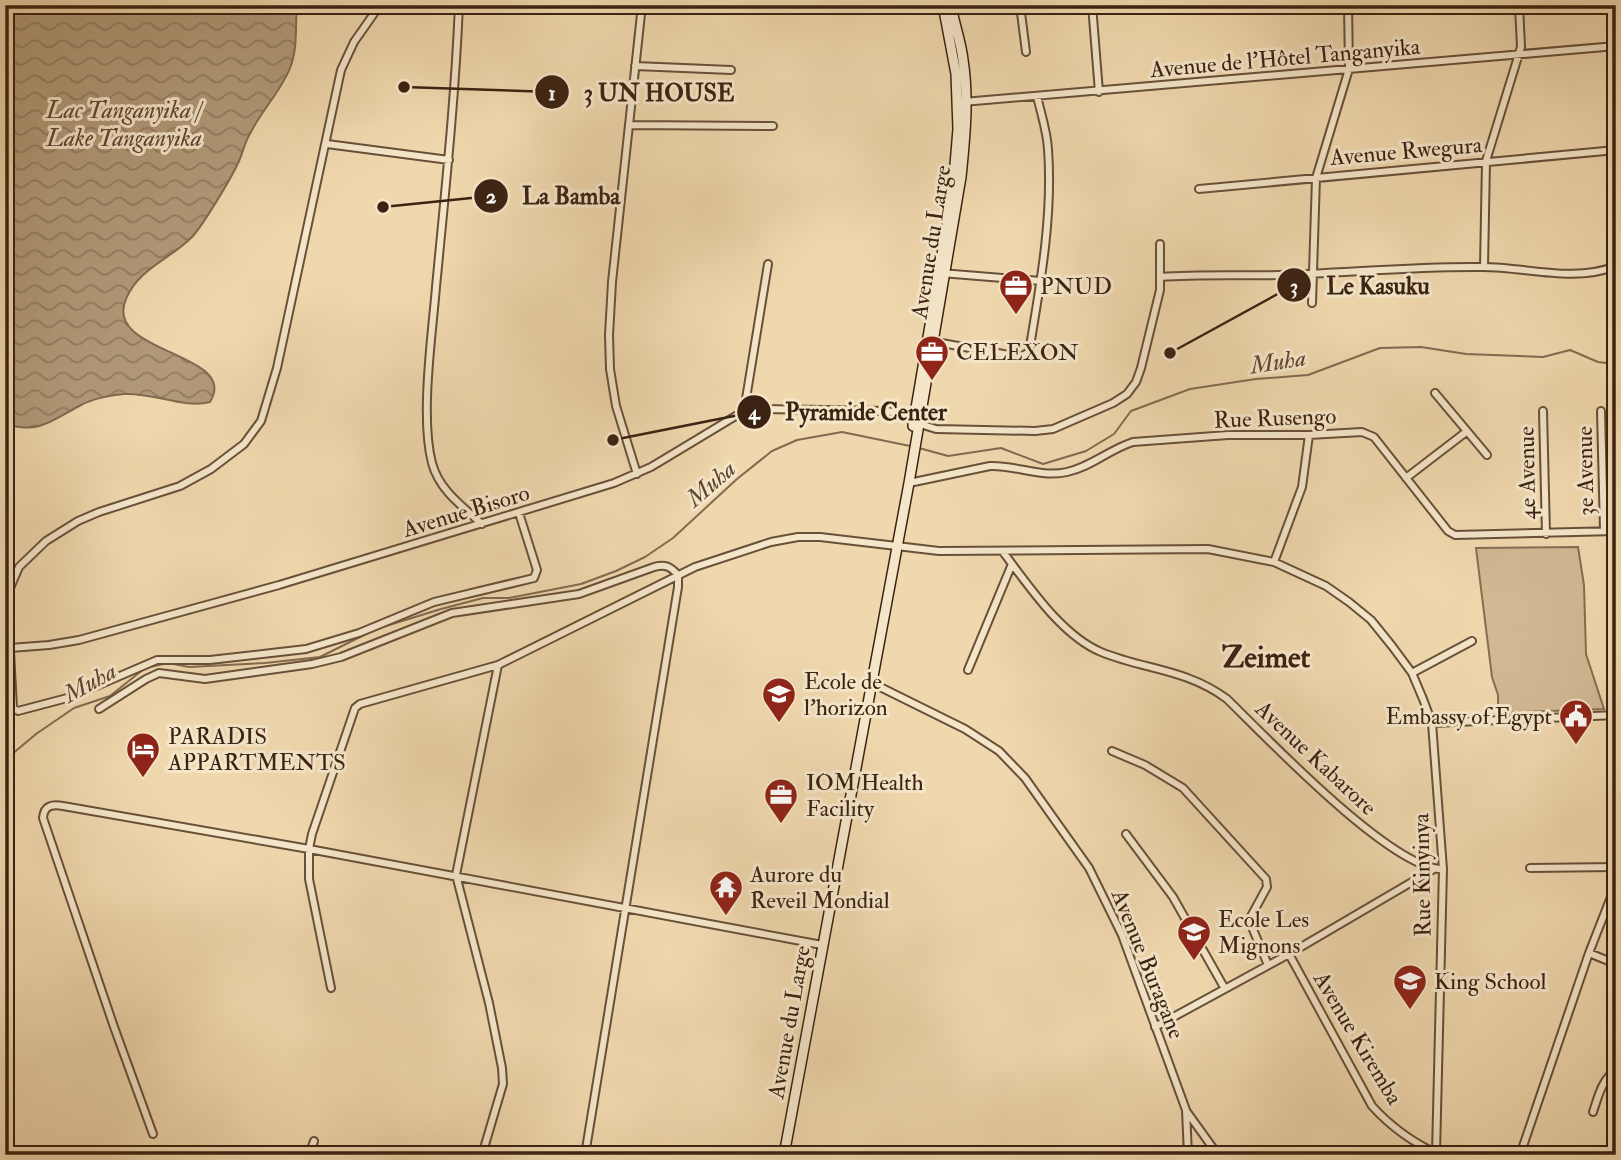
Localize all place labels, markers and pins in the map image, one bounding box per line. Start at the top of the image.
callout: 3 UN HOUSE [534,70,748,115]
callout: La Bamba [473,173,634,218]
callout: Le Kasuku [1277,263,1443,308]
office icon: PNUD [997,267,1035,316]
place label: PNUD [1040,272,1112,301]
office icon: CELEXON [913,333,951,382]
place label: CELEXON [956,338,1079,367]
callout: Pyramide Center [736,389,961,434]
place label: Ecole de l'horizon [804,667,888,722]
school or university icon: Ecole de l'horizon [760,675,798,724]
public building icon: Embassy of Egypt [1557,697,1595,746]
place label: Embassy of Egypt [1386,702,1552,732]
place label: PARADIS APPARTMENTS [167,722,346,777]
hotel icon: PARADIS APPARTMENTS [124,730,162,779]
place label: IOM Health Facility [806,768,924,823]
office icon: IOM Health Facility [762,776,800,825]
place label: Aurore du Reveil Mondial [749,860,890,915]
temple icon: Aurore du Reveil Mondial [707,868,745,917]
place label: Ecole Les Mignons [1218,905,1309,960]
school or university icon: Ecole Les Mignons [1175,913,1213,962]
school or university icon: King School [1391,962,1429,1011]
place label: King School [1434,967,1546,996]

